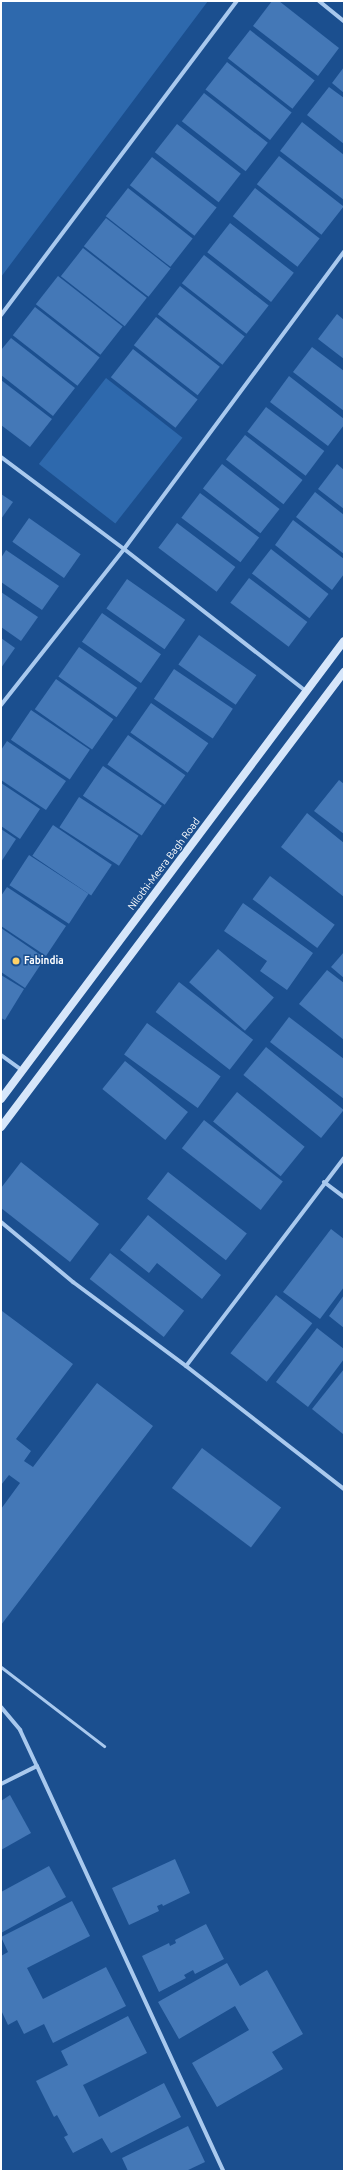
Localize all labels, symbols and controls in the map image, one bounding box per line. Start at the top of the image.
street label: Nilothi-Meera Bagh Road [125,816,203,912]
place label: Fabindia [24,955,64,967]
marker: Fabindia [11,956,21,966]

